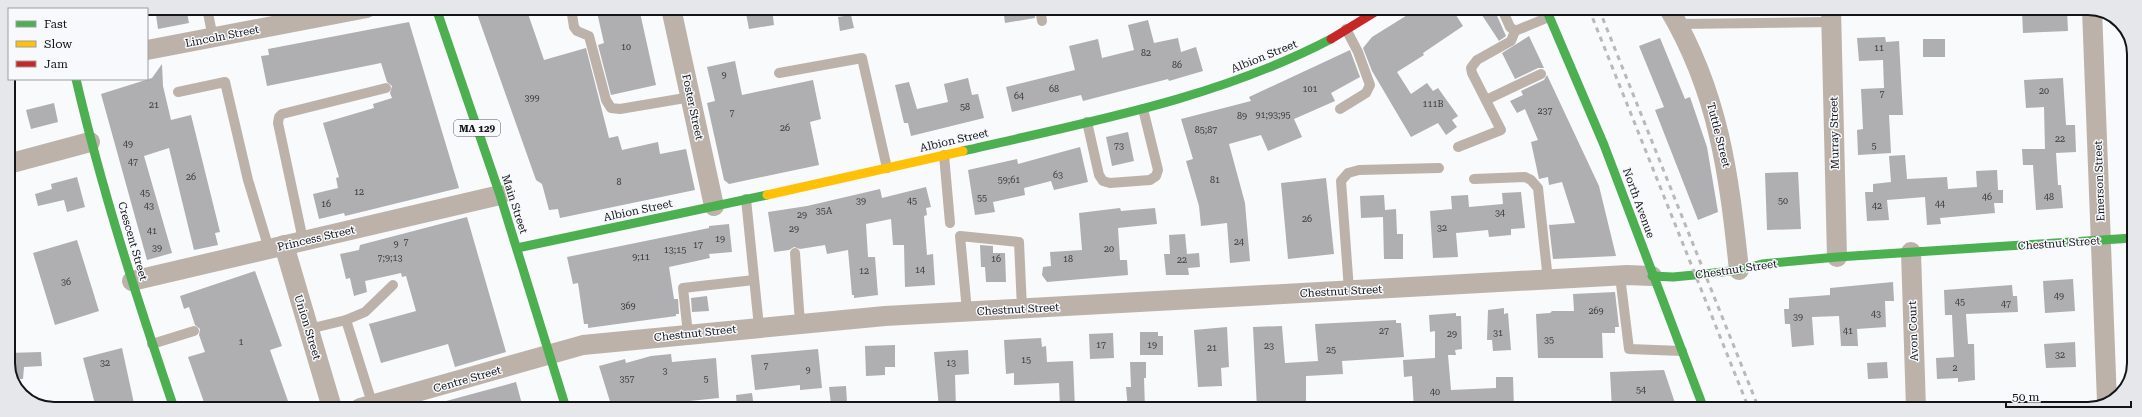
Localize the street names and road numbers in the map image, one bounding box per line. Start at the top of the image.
street label: Lincoln Street [184,23,260,50]
street label: Albion Street [1229,37,1299,76]
street label: Foster Street [679,73,706,141]
street label: Murray Street [1827,97,1842,169]
street label: Tuttle Street [1704,101,1733,169]
road number: MA 129 [454,120,500,136]
street label: Albion Street [919,126,990,155]
street label: Emerson Street [2092,140,2107,222]
street label: North Avenue [1620,166,1657,240]
street label: Main Street [499,173,530,235]
street label: Albion Street [602,197,674,224]
street label: Crescent Street [115,200,150,282]
street label: Princess Street [276,223,356,254]
street label: Chestnut Street [2017,234,2101,253]
street label: Chestnut Street [1694,257,1778,282]
street label: Chestnut Street [1299,283,1383,300]
street label: Union Street [291,293,324,361]
street label: Chestnut Street [976,301,1060,318]
street label: Avon Court [1906,301,1921,361]
street label: Chestnut Street [653,323,737,344]
street label: Centre Street [432,364,503,395]

